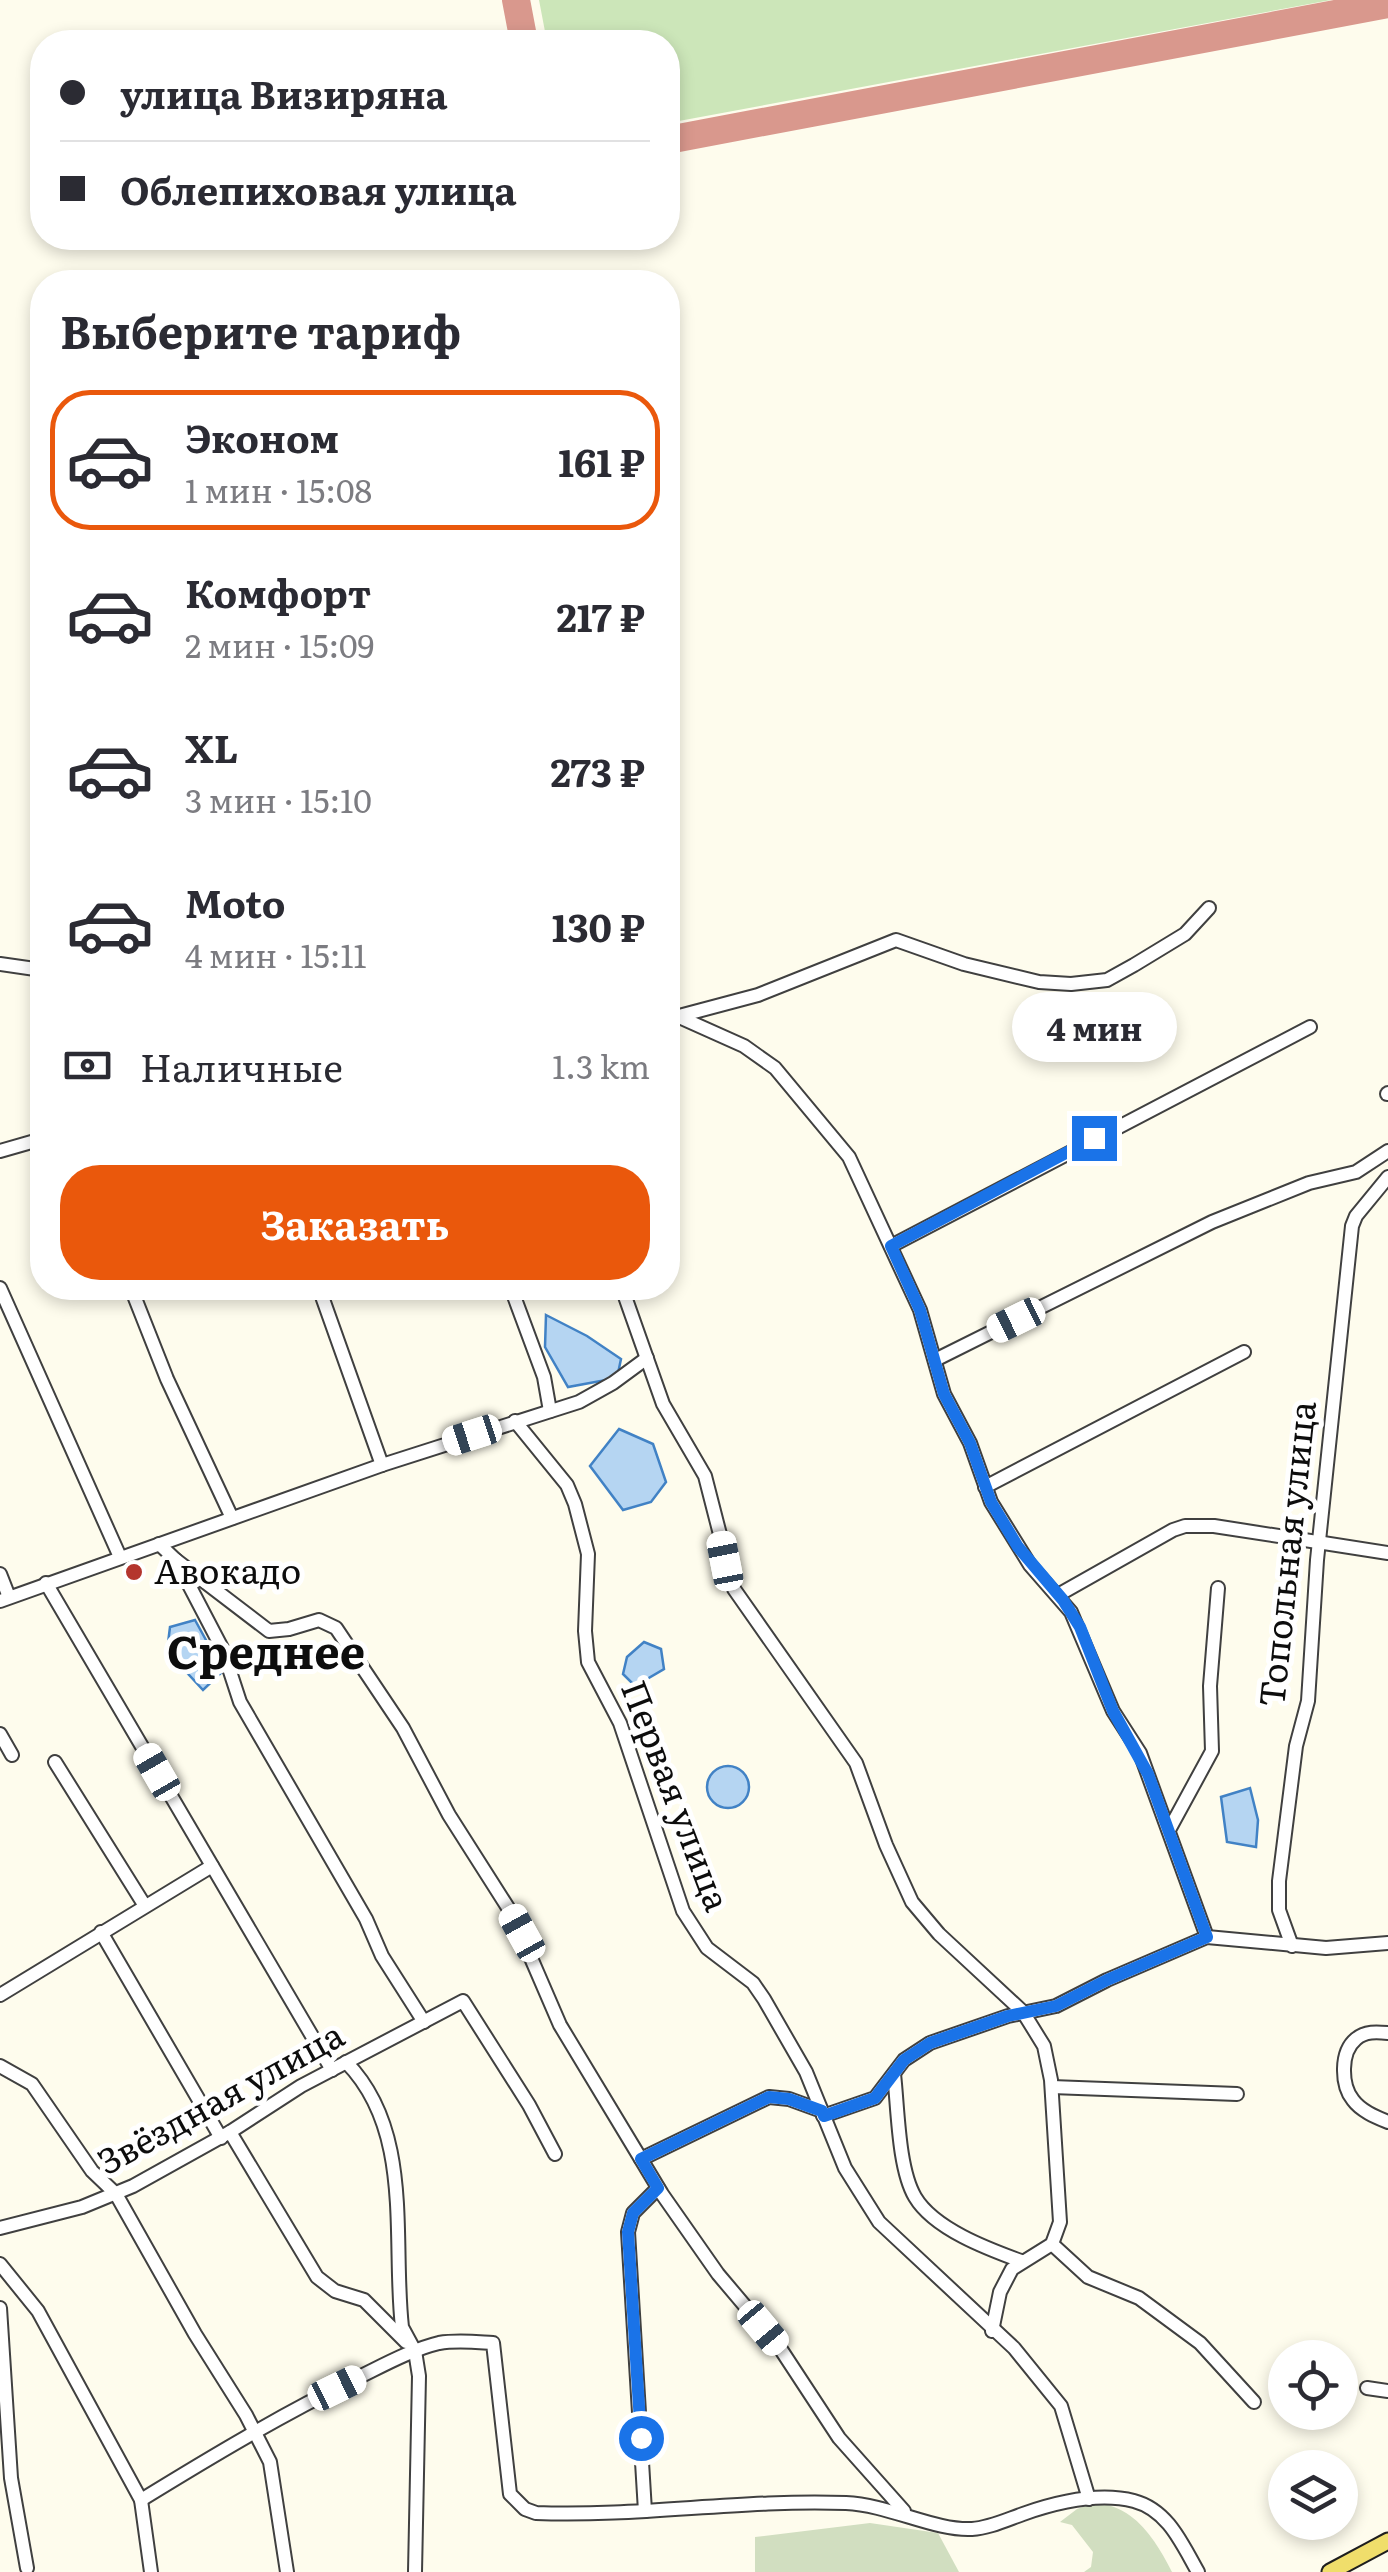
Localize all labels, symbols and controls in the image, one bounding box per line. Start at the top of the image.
text: улица Визиряна [120,64,448,121]
text: Облепиховая улица [120,160,516,217]
text: Выберите тариф [60,296,461,363]
text: Эконом [185,408,339,465]
icon: car [65,415,155,505]
text: 161 ₽ [558,432,645,489]
text: 1 мин · 15:08 [185,465,372,513]
text: Комфорт [185,563,371,620]
icon: car [65,570,155,660]
text: 217 ₽ [556,587,645,644]
text: 2 мин · 15:09 [185,620,374,668]
text: XL [185,718,238,775]
icon: car [65,725,155,815]
text: 273 ₽ [550,742,645,799]
text: 3 мин · 15:10 [185,775,372,823]
text: Moto [185,873,285,930]
icon: car [65,880,155,970]
text: 130 ₽ [552,897,645,954]
text: 4 мин · 15:11 [185,930,367,978]
callout: 4 мин [1012,993,1176,1063]
text: 4 мин [1047,1003,1142,1051]
text: Наличные [140,1037,343,1094]
icon: cash [60,1038,115,1093]
text: 1.3 km [552,1041,650,1089]
route end [1072,1116,1117,1161]
button: Заказать [60,1165,650,1280]
car [982,1293,1050,1347]
street label: Топольная улица [1243,1398,1327,1709]
car [439,1411,505,1459]
car [705,1529,745,1593]
place label: Авокадо [154,1543,301,1595]
marker: Авокадо [123,1561,145,1583]
district label: Среднее [167,1616,365,1683]
street label: Первая улица [610,1672,746,1918]
car [129,1739,185,1805]
car [494,1899,550,1967]
street label: Звёздная улица [87,2007,352,2186]
car [732,2295,794,2361]
map controls [1268,2340,1358,2540]
button: locate [1268,2340,1358,2430]
car [303,2361,371,2415]
route start [619,2416,664,2461]
button: layers [1268,2450,1358,2540]

